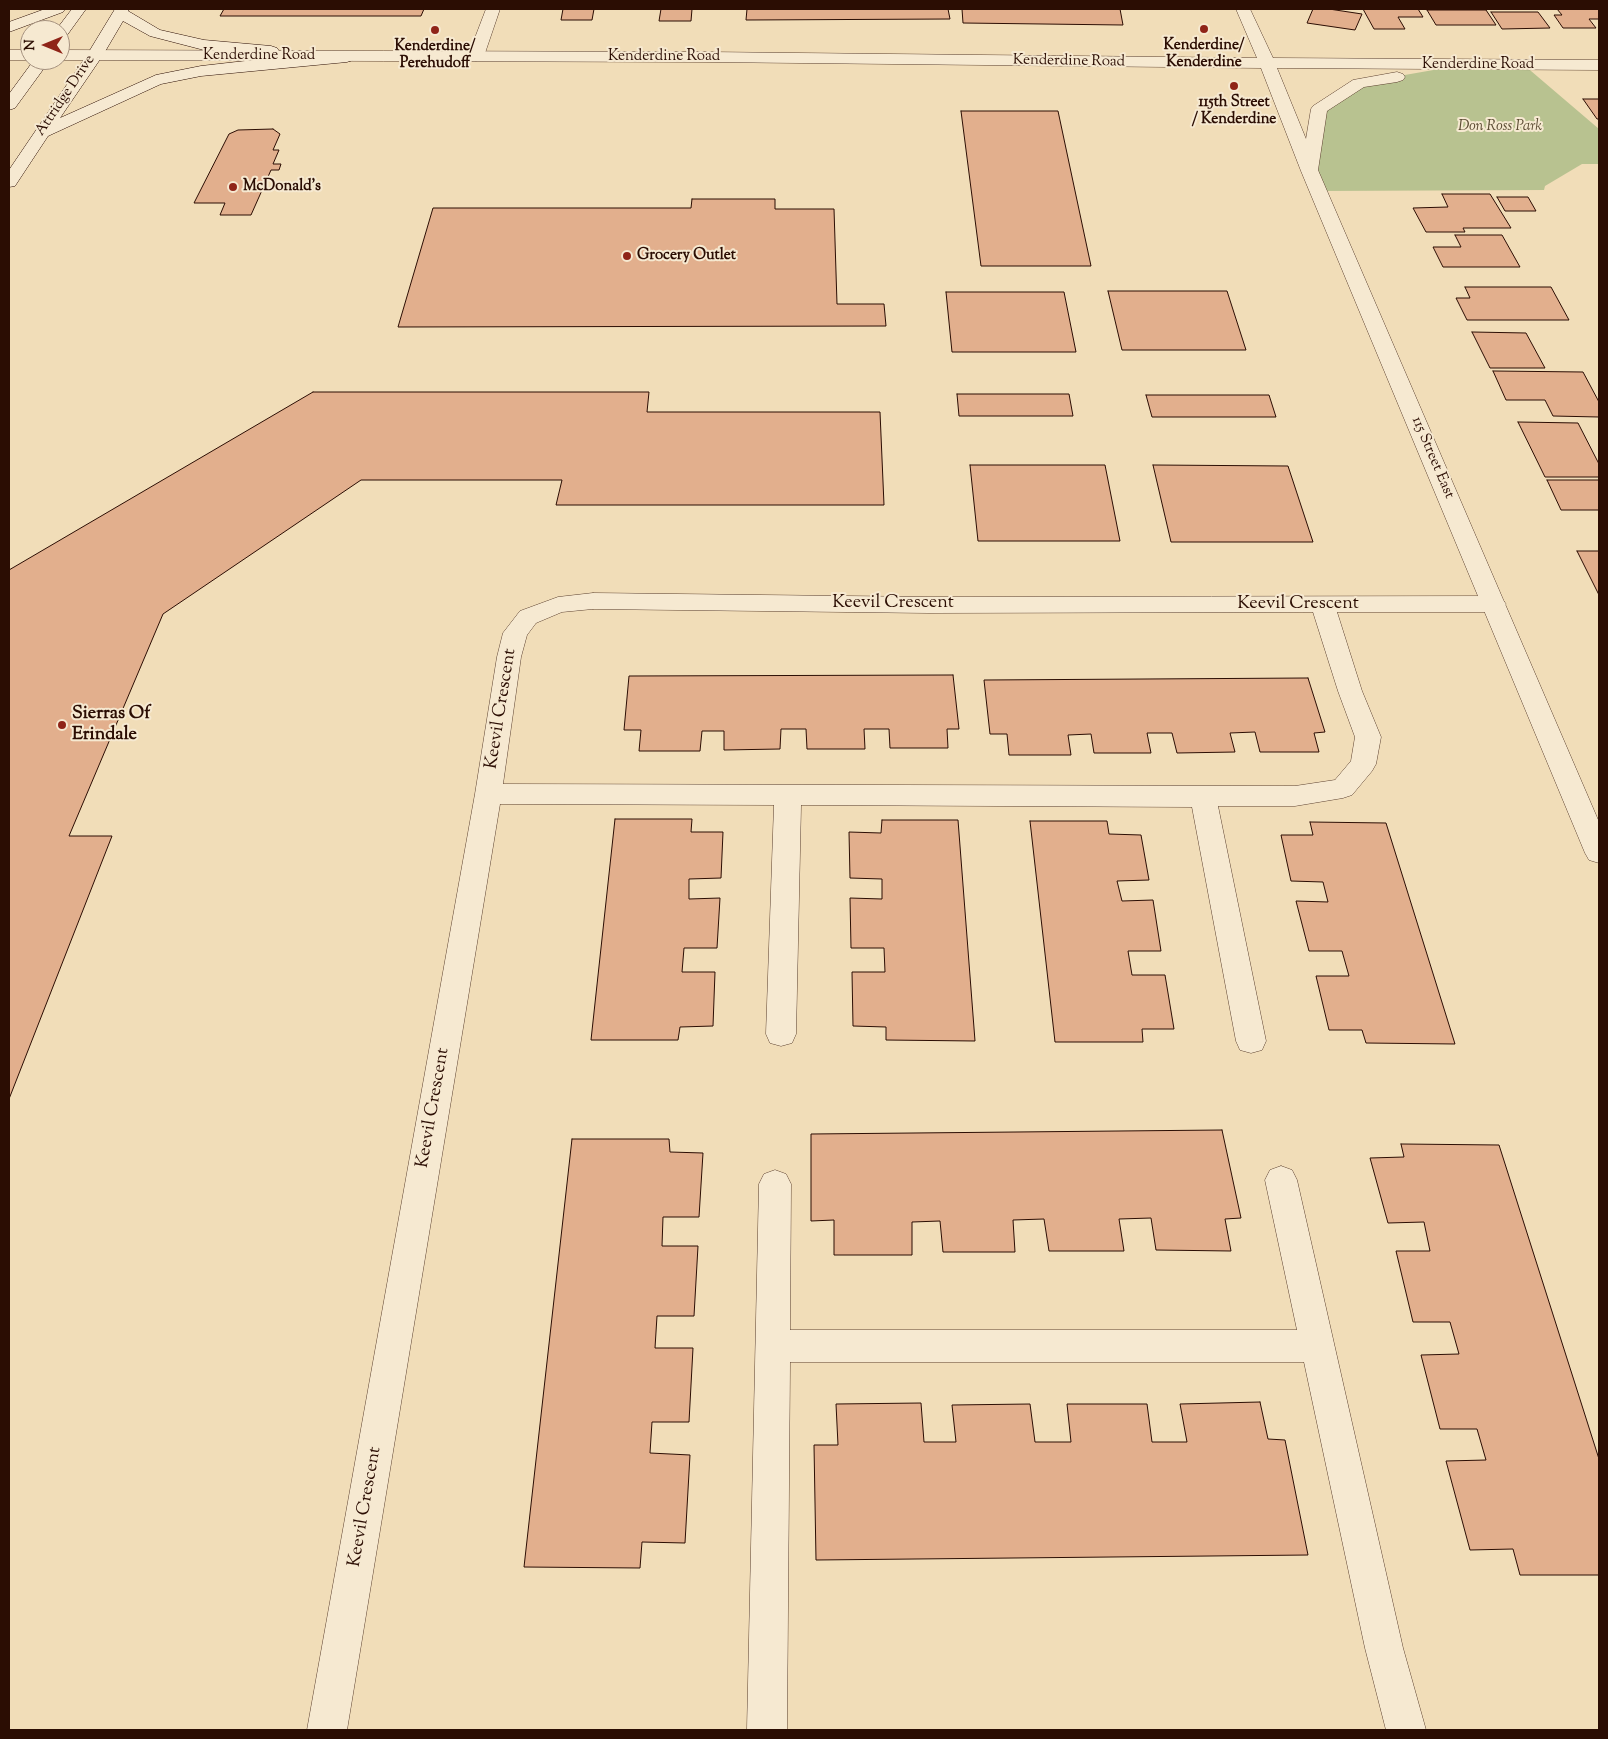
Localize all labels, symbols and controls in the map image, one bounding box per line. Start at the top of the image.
north arrow [20,20,70,70]
marker: Kenderdine/ Kenderdine [1198,23,1210,35]
marker: Kenderdine/ Perehudoff [429,24,441,36]
place label: Kenderdine/ Kenderdine [1164,37,1244,72]
place label: Kenderdine/ Perehudoff [395,38,475,73]
text: N [21,39,41,51]
street label: Kenderdine Road [203,47,315,65]
street label: Kenderdine Road [608,48,720,66]
street label: Attridge Drive [32,52,100,140]
street label: Kenderdine Road [1013,52,1125,72]
street label: Kenderdine Road [1422,56,1534,74]
marker: 115th Street / Kenderdine [1228,80,1240,92]
place label: 115th Street / Kenderdine [1192,94,1276,129]
park label: Don Ross Park [1458,118,1542,136]
place label: McDonald's [243,178,321,196]
marker: McDonald's [227,181,239,193]
place label: Grocery Outlet [637,247,736,265]
marker: Grocery Outlet [621,250,633,262]
street label: 115 Street East [1407,414,1457,502]
street label: Keevil Crescent [832,593,954,615]
street label: Keevil Crescent [1237,594,1359,616]
street label: Keevil Crescent [482,647,522,771]
place label: Sierras Of Erindale [72,704,150,746]
marker: Sierras Of Erindale [56,719,68,731]
street label: Keevil Crescent [413,1046,455,1170]
street label: Keevil Crescent [345,1445,387,1569]

